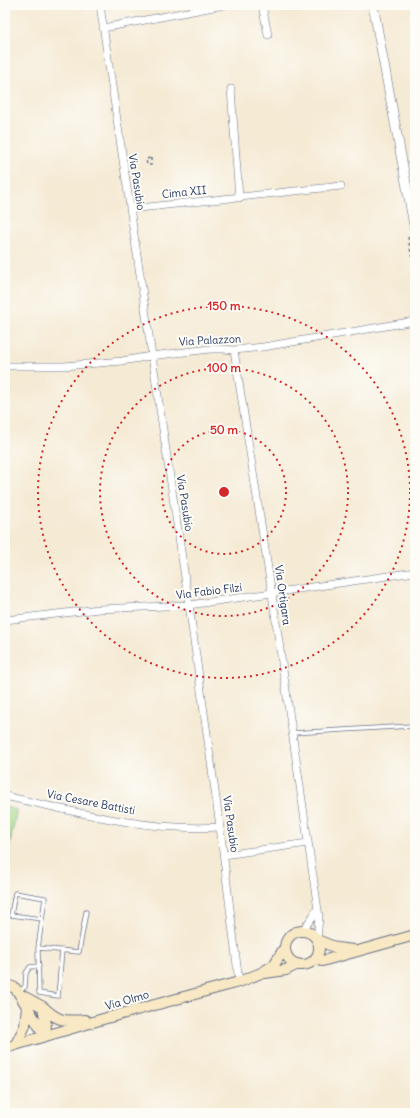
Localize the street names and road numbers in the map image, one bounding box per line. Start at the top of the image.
street label: Via Pasubio [126,153,148,211]
street label: Cima XII [161,183,207,201]
street label: Via Palazzon [178,331,242,349]
street label: Via Pasubio [174,474,196,532]
street label: Via Ortigara [272,564,294,626]
street label: Via Fabio Filzi [175,580,243,602]
street label: Via Cesare Battisti [46,787,136,817]
street label: Via Pasubio [220,795,242,853]
street label: Via Olmo [103,987,151,1013]

